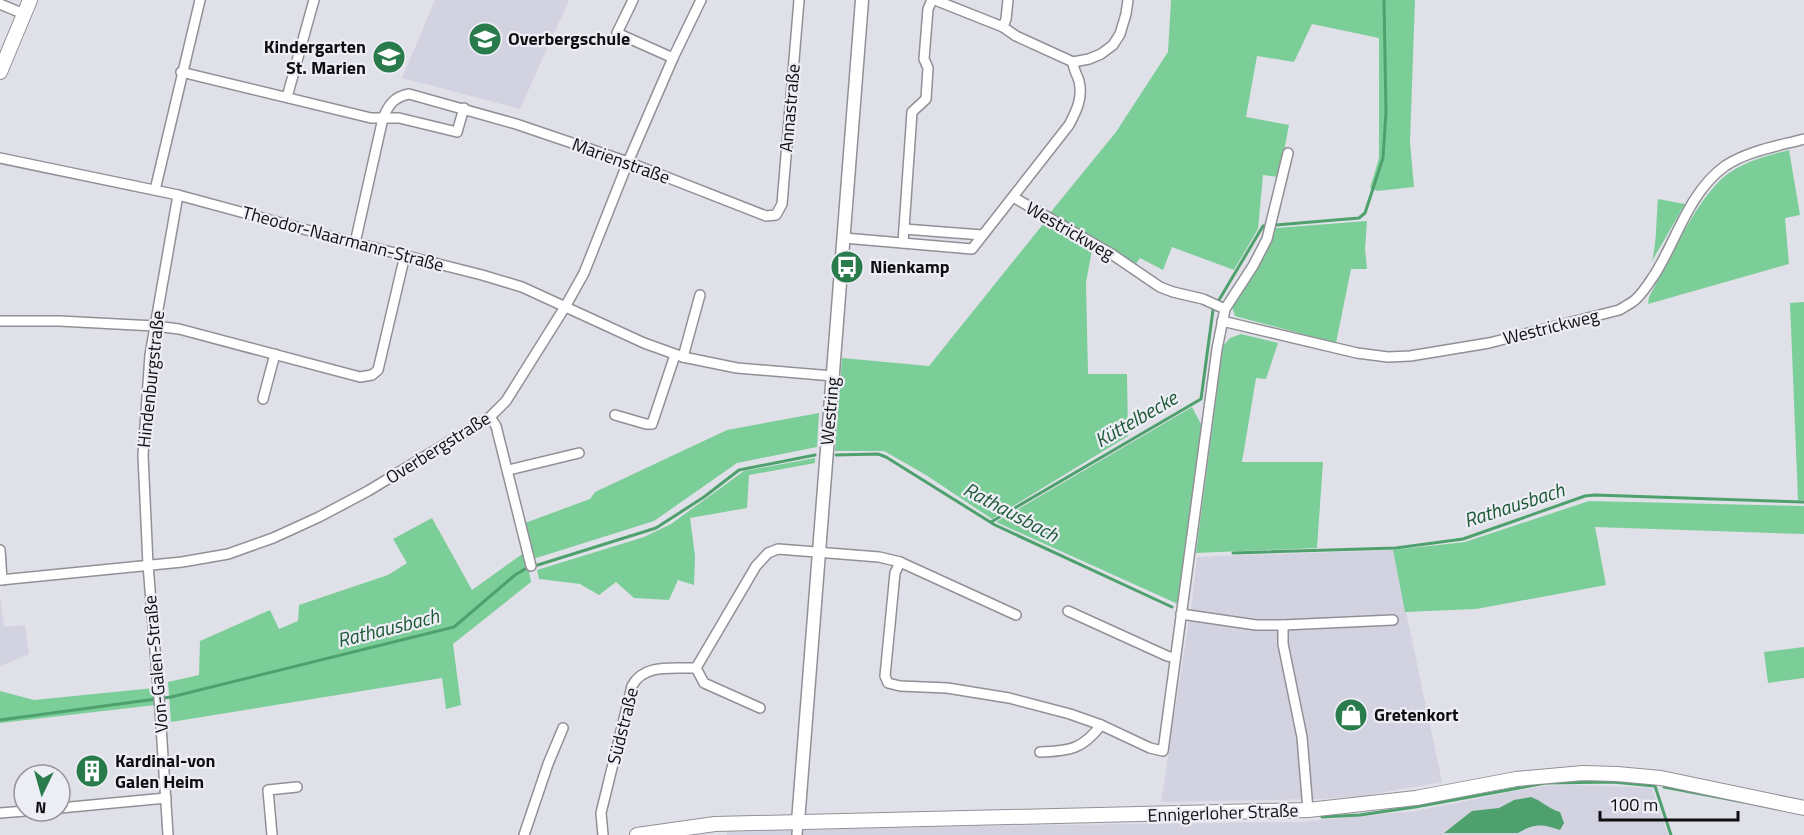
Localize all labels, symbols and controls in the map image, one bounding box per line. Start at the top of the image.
school or university icon: Overbergschule [467,21,503,57]
place label: Overbergschule [508,25,630,52]
place label: Kindergarten St. Marien [264,33,366,81]
school or university icon: Kindergarten St. Marien [371,39,407,75]
street label: Annastraße [772,63,807,153]
street label: Marienstraße [568,130,674,191]
street label: Westrickweg [1021,194,1119,267]
street label: Theodor-Naarmann-Straße [239,199,447,278]
bus stop icon: Nienkamp [829,249,865,285]
place label: Nienkamp [870,253,950,280]
street label: Westrickweg [1500,302,1602,351]
street label: Hindenburgstraße [130,309,171,449]
street label: Westring [813,376,846,446]
water label: Küttelbecke [1088,381,1185,455]
street label: Overbergstraße [380,405,495,491]
water label: Rathausbach [958,473,1065,550]
water label: Rathausbach [1460,473,1569,535]
street label: Von-Galen-Straße [136,594,175,734]
water label: Rathausbach [334,600,443,655]
street label: Südstraße [600,685,645,767]
shop icon: Gretenkort [1333,697,1369,733]
place label: Gretenkort [1374,701,1459,728]
place label: Kardinal-von Galen Heim [115,747,216,795]
building icon: Kardinal-von Galen Heim [74,753,110,789]
north arrow [12,763,72,823]
scale bar [1600,784,1738,822]
text: 100 m [1609,791,1658,818]
text: N [34,796,47,820]
street label: Ennigerloher Straße [1147,796,1299,829]

